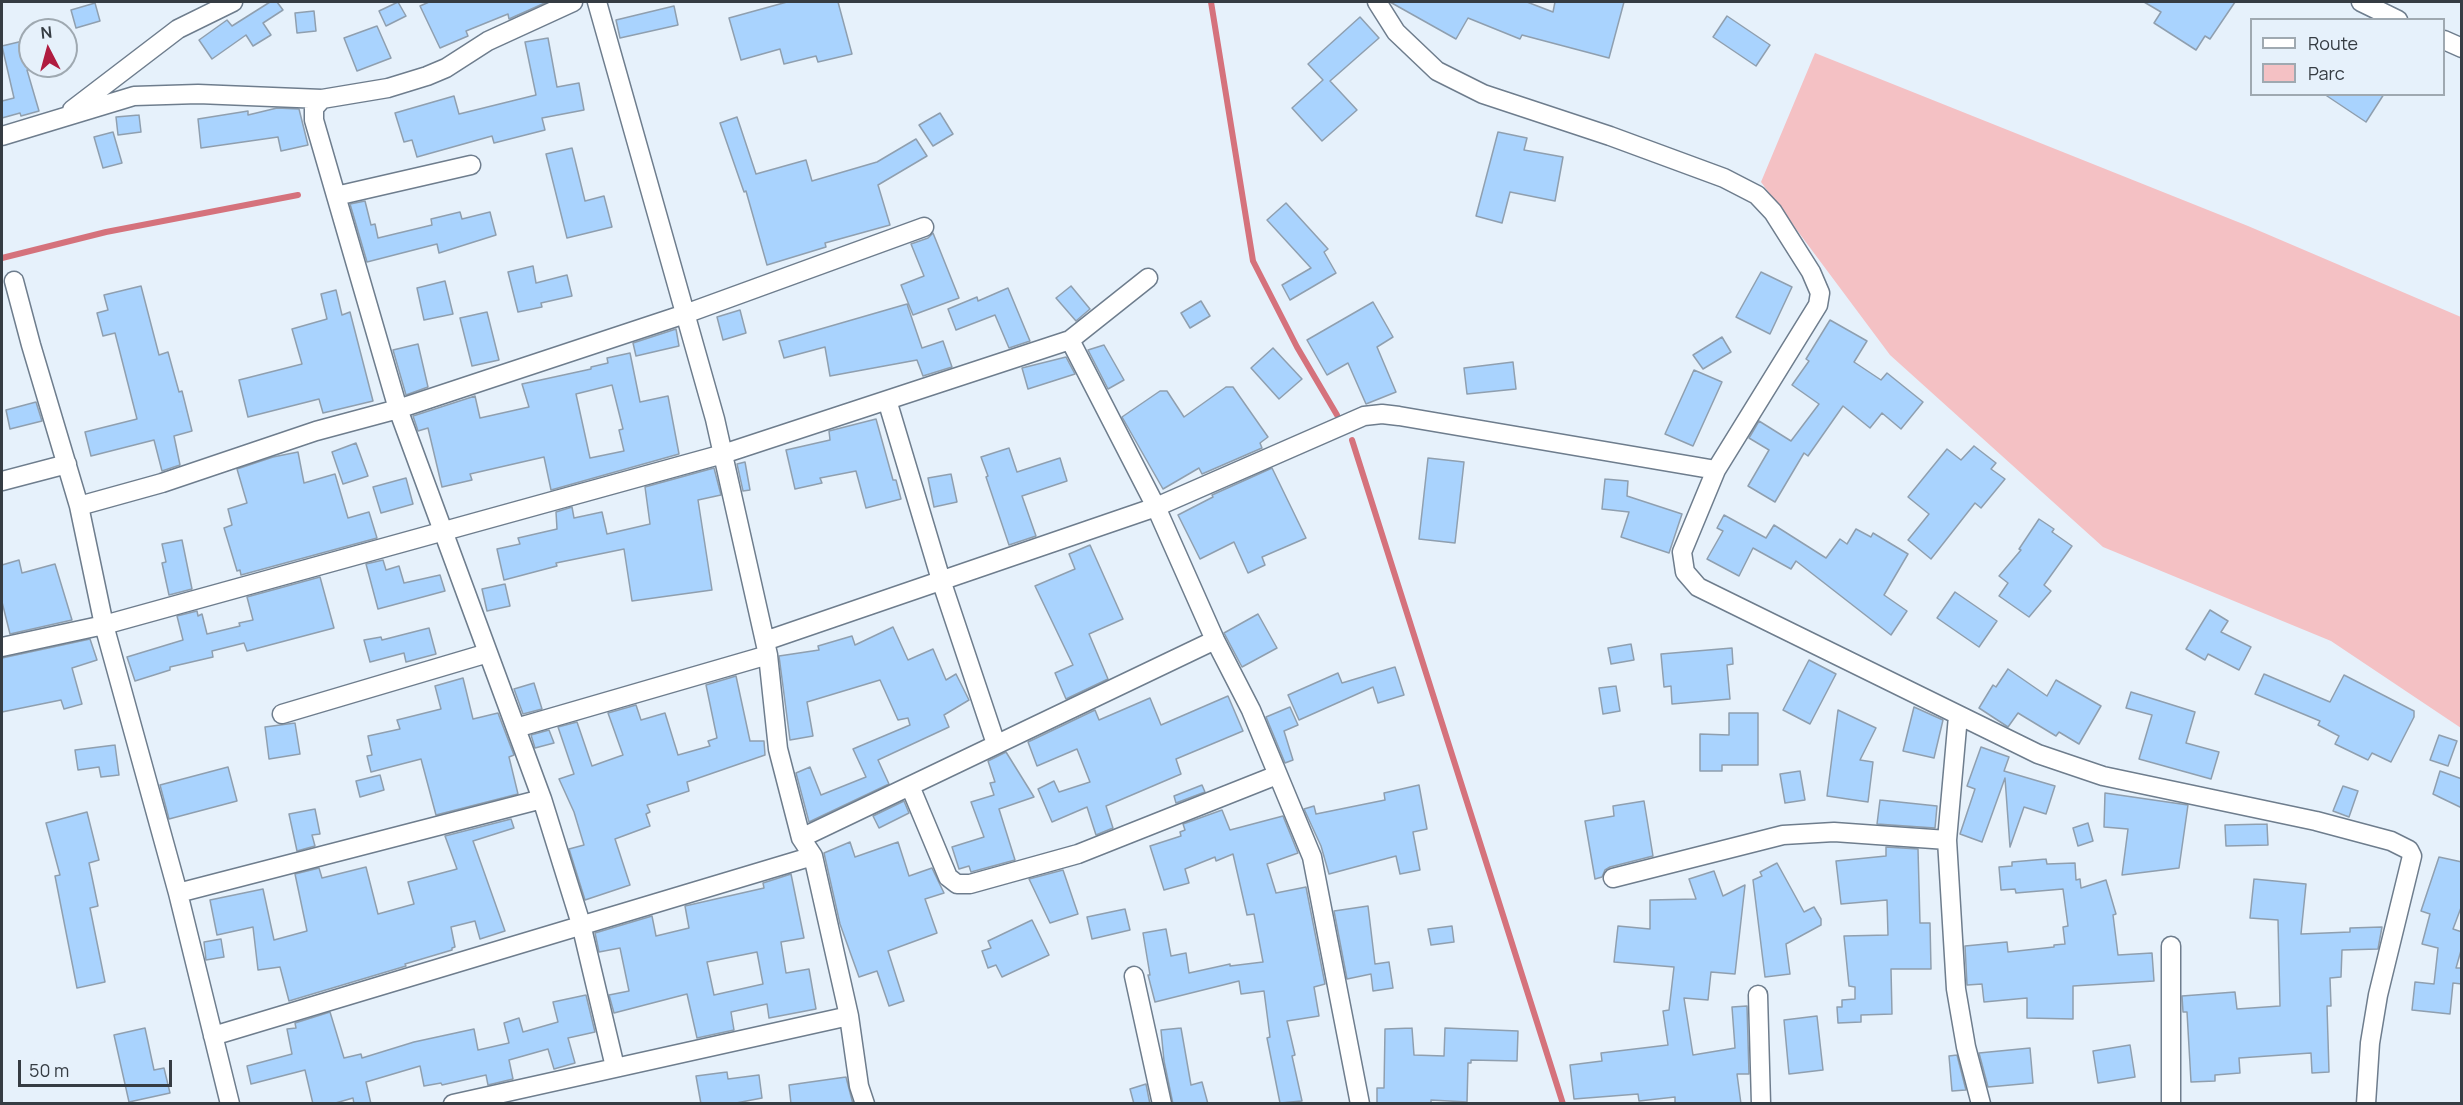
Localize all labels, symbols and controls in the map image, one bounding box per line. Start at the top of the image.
north arrow [18,18,78,78]
legend [2250,18,2445,96]
text: N [39,21,53,44]
text: Route [2308,31,2358,55]
text: Parc [2308,61,2345,85]
scale bar [21,1048,176,1086]
text: 50 m [29,1058,69,1082]

